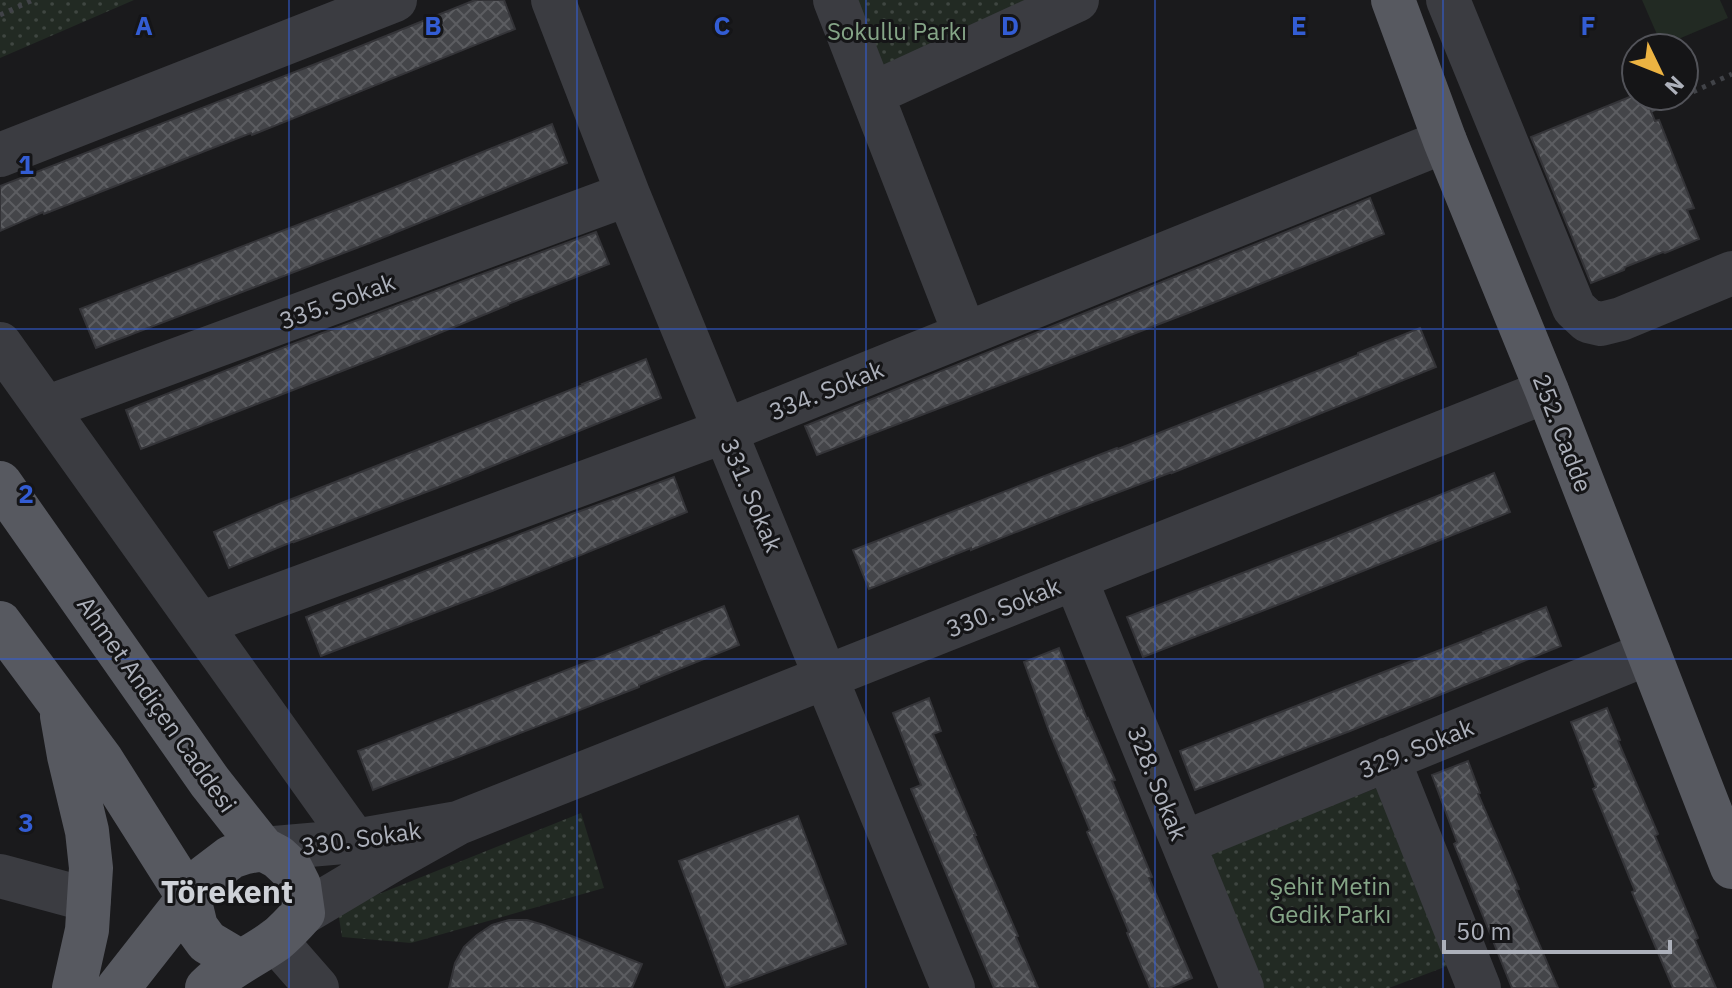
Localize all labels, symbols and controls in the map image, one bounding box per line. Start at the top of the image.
text: A [135,8,153,42]
text: B [424,8,442,42]
text: C [714,8,731,42]
text: D [1001,8,1019,42]
text: E [1291,8,1307,42]
text: F [1580,8,1596,42]
park label: Sokullu Parkı [827,15,967,47]
north arrow [1620,32,1700,112]
text: N [1659,70,1691,102]
text: 1 [18,147,34,181]
street label: 335. Sokak [275,265,400,337]
street label: 334. Sokak [764,352,888,427]
street label: 252. Cadde [1526,369,1600,497]
street label: 331. Sokak [714,433,790,557]
text: 2 [18,476,34,510]
street label: 330. Sokak [941,569,1065,644]
street label: Ahmet Andiçen Caddesi [70,590,244,818]
street label: 329. Sokak [1354,710,1478,785]
street label: 328. Sokak [1121,721,1196,845]
text: 3 [18,805,34,839]
street label: 330. Sokak [299,814,423,862]
district label: Törekent [161,870,293,912]
park label: Şehit Metin Gedik Parkı [1269,870,1391,930]
scale bar [1444,904,1670,954]
text: 50 m [1456,915,1511,947]

